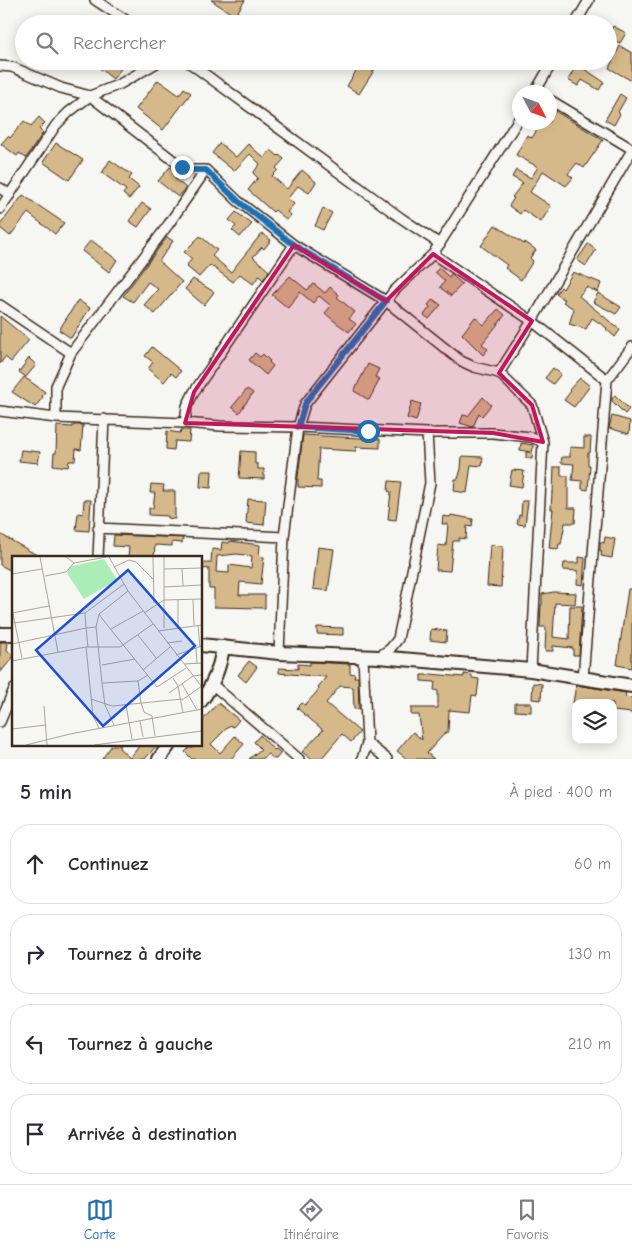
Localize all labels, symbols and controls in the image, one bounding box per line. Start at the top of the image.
search box [15,15,617,70]
icon: search [33,29,61,57]
text: Rechercher [73,32,166,54]
north arrow [512,85,557,130]
route end [171,156,194,179]
route start [357,420,380,443]
inset map [12,556,202,746]
map controls [572,699,617,744]
button: layers [572,699,617,744]
text: 5 min [20,780,72,804]
text: À pied · 400 m [509,783,612,801]
icon: ahead [21,850,49,878]
text: Continuez [68,853,148,875]
text: 60 m [574,855,611,873]
icon: right [21,940,49,968]
text: Tournez à droite [68,943,202,965]
text: 130 m [568,945,611,963]
icon: left [21,1030,49,1058]
text: Tournez à gauche [68,1033,213,1055]
text: 210 m [568,1035,611,1053]
icon: arrive [21,1120,49,1148]
text: Arrivée à destination [68,1123,237,1145]
tab: Carte [84,1196,116,1243]
tab: Itinéraire [283,1196,339,1243]
tab: Favoris [506,1196,548,1243]

